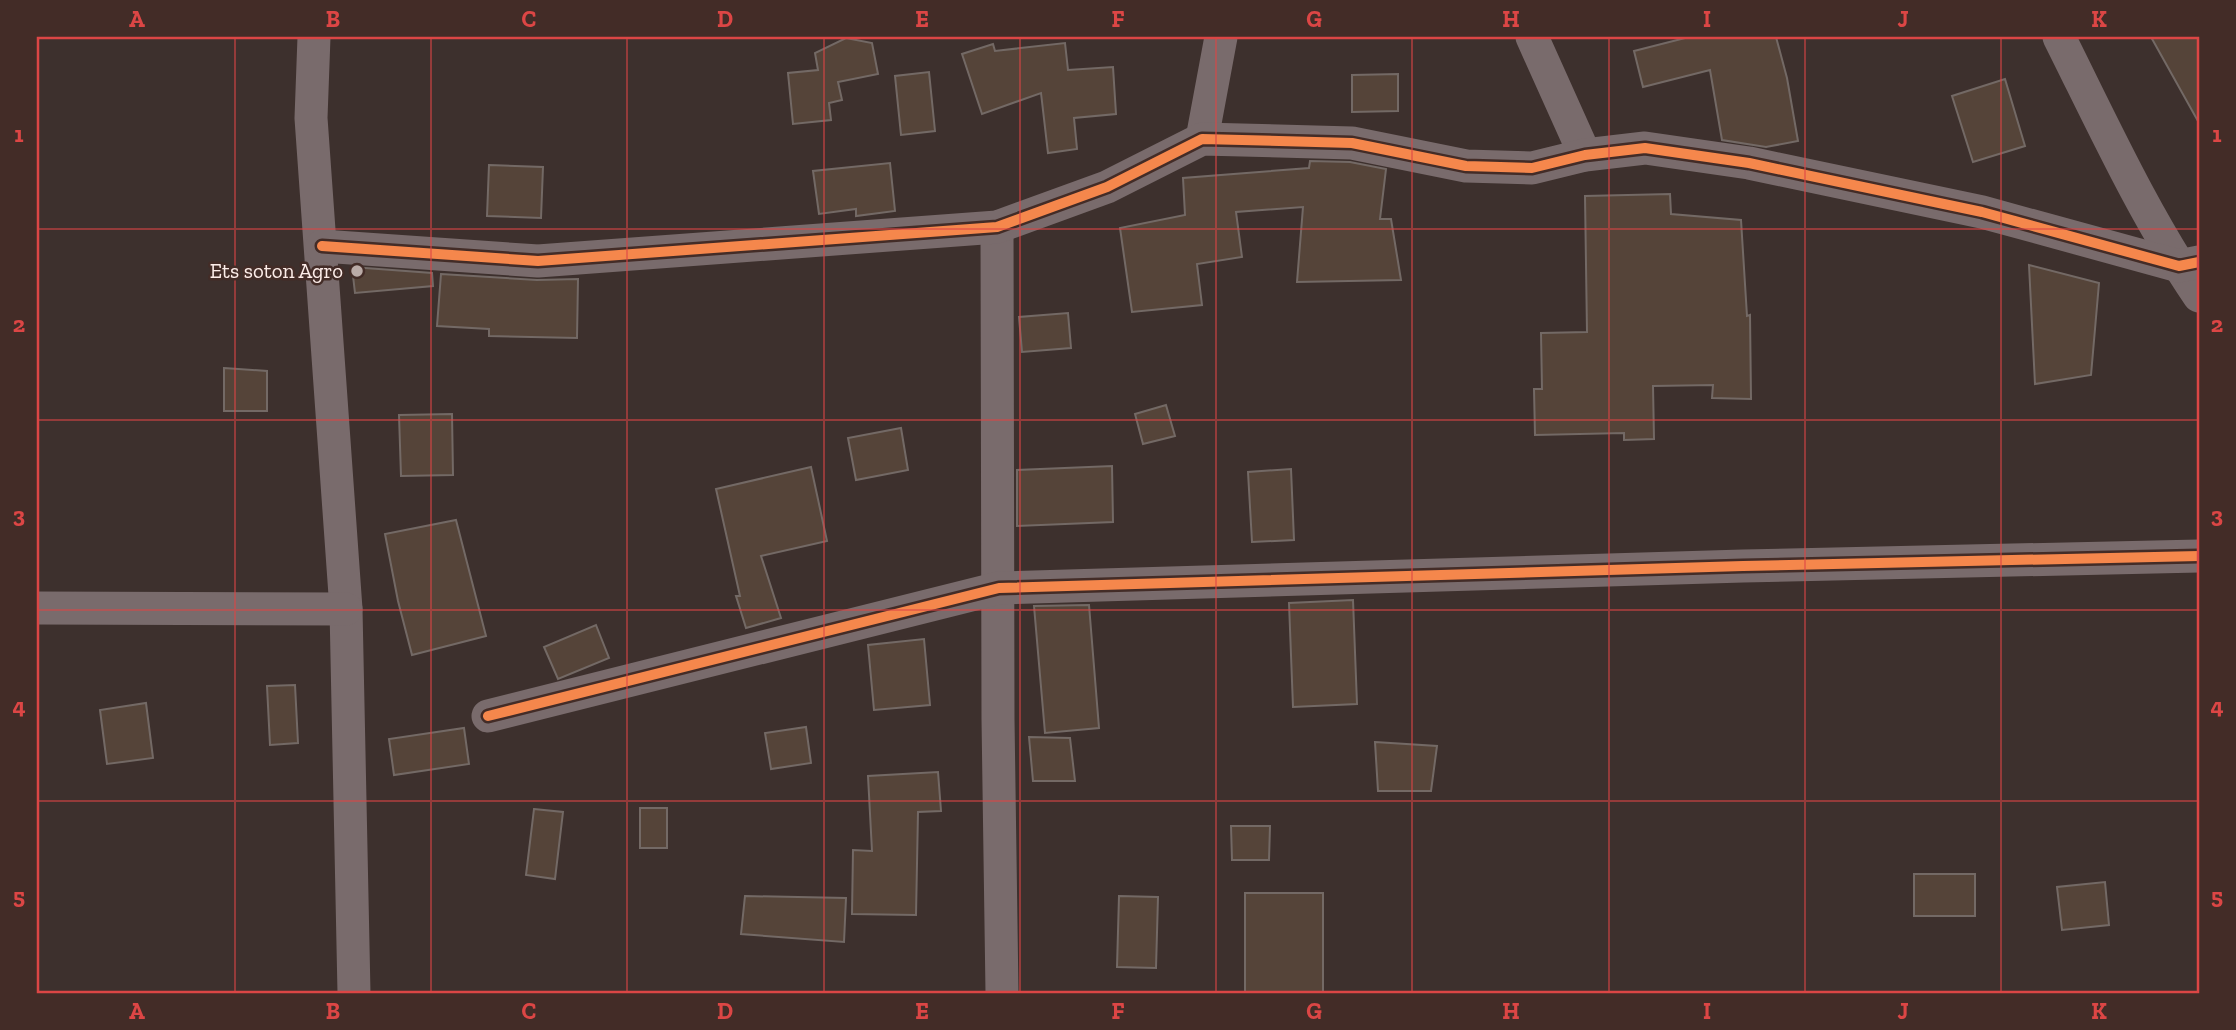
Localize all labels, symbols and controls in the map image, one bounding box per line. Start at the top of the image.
text: A [129,5,145,33]
text: B [326,5,340,33]
text: C [522,5,536,33]
text: D [717,5,733,33]
text: E [915,5,929,33]
text: F [1111,5,1125,33]
text: G [1306,5,1322,33]
text: H [1502,5,1520,33]
text: I [1703,5,1711,33]
text: J [1897,5,1909,33]
text: K [2091,5,2107,33]
text: 1 [14,120,24,148]
text: 1 [2212,120,2222,148]
place label: Ets soton Agro [210,258,343,283]
marker: Ets soton Agro [349,263,365,279]
text: 2 [13,310,25,338]
text: 2 [2211,310,2223,338]
text: 3 [13,501,25,529]
text: 3 [2211,501,2223,529]
text: 4 [12,692,26,720]
text: 4 [2210,692,2224,720]
text: 5 [13,882,25,910]
text: 5 [2211,882,2223,910]
text: A [129,997,145,1025]
text: B [326,997,340,1025]
text: C [522,997,536,1025]
text: D [717,997,733,1025]
text: E [915,997,929,1025]
text: F [1111,997,1125,1025]
text: G [1306,997,1322,1025]
text: H [1502,997,1520,1025]
text: I [1703,997,1711,1025]
text: J [1897,997,1909,1025]
text: K [2091,997,2107,1025]

